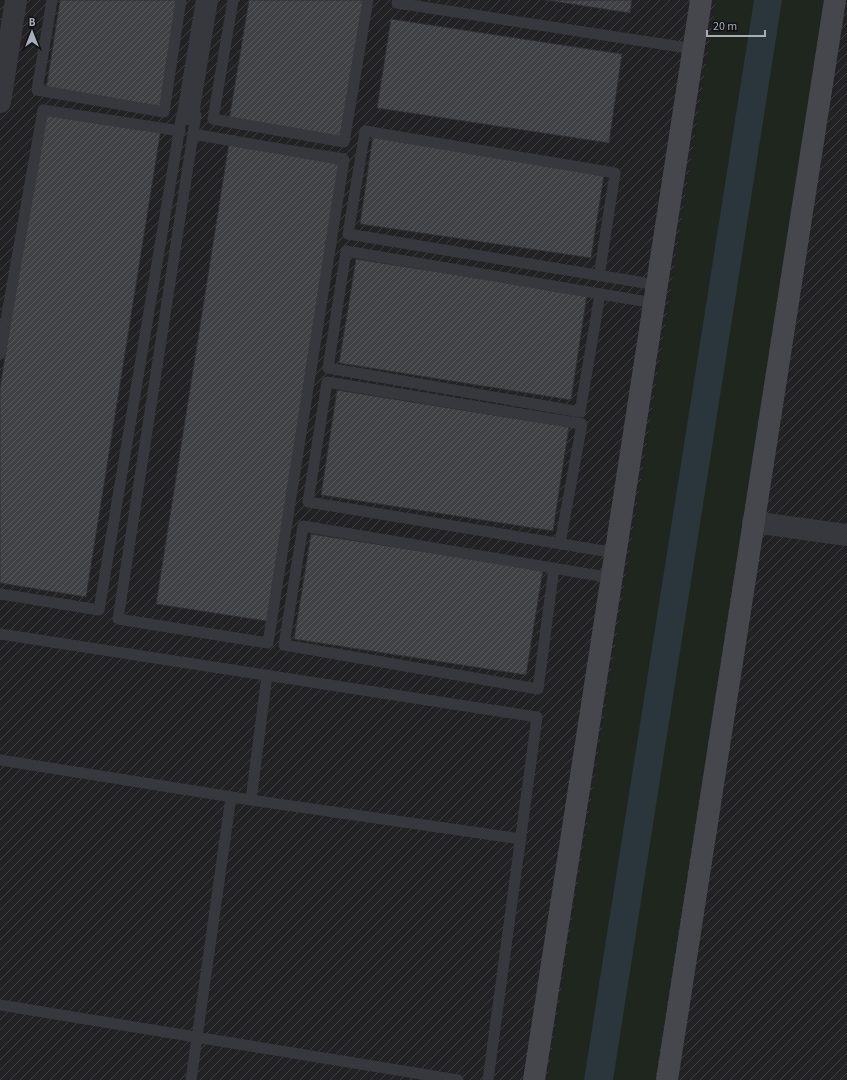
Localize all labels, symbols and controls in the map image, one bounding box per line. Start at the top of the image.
north arrow [12,12,52,52]
scale bar [707,12,765,38]
text: B [29,15,36,30]
text: 20 m [713,18,737,35]

